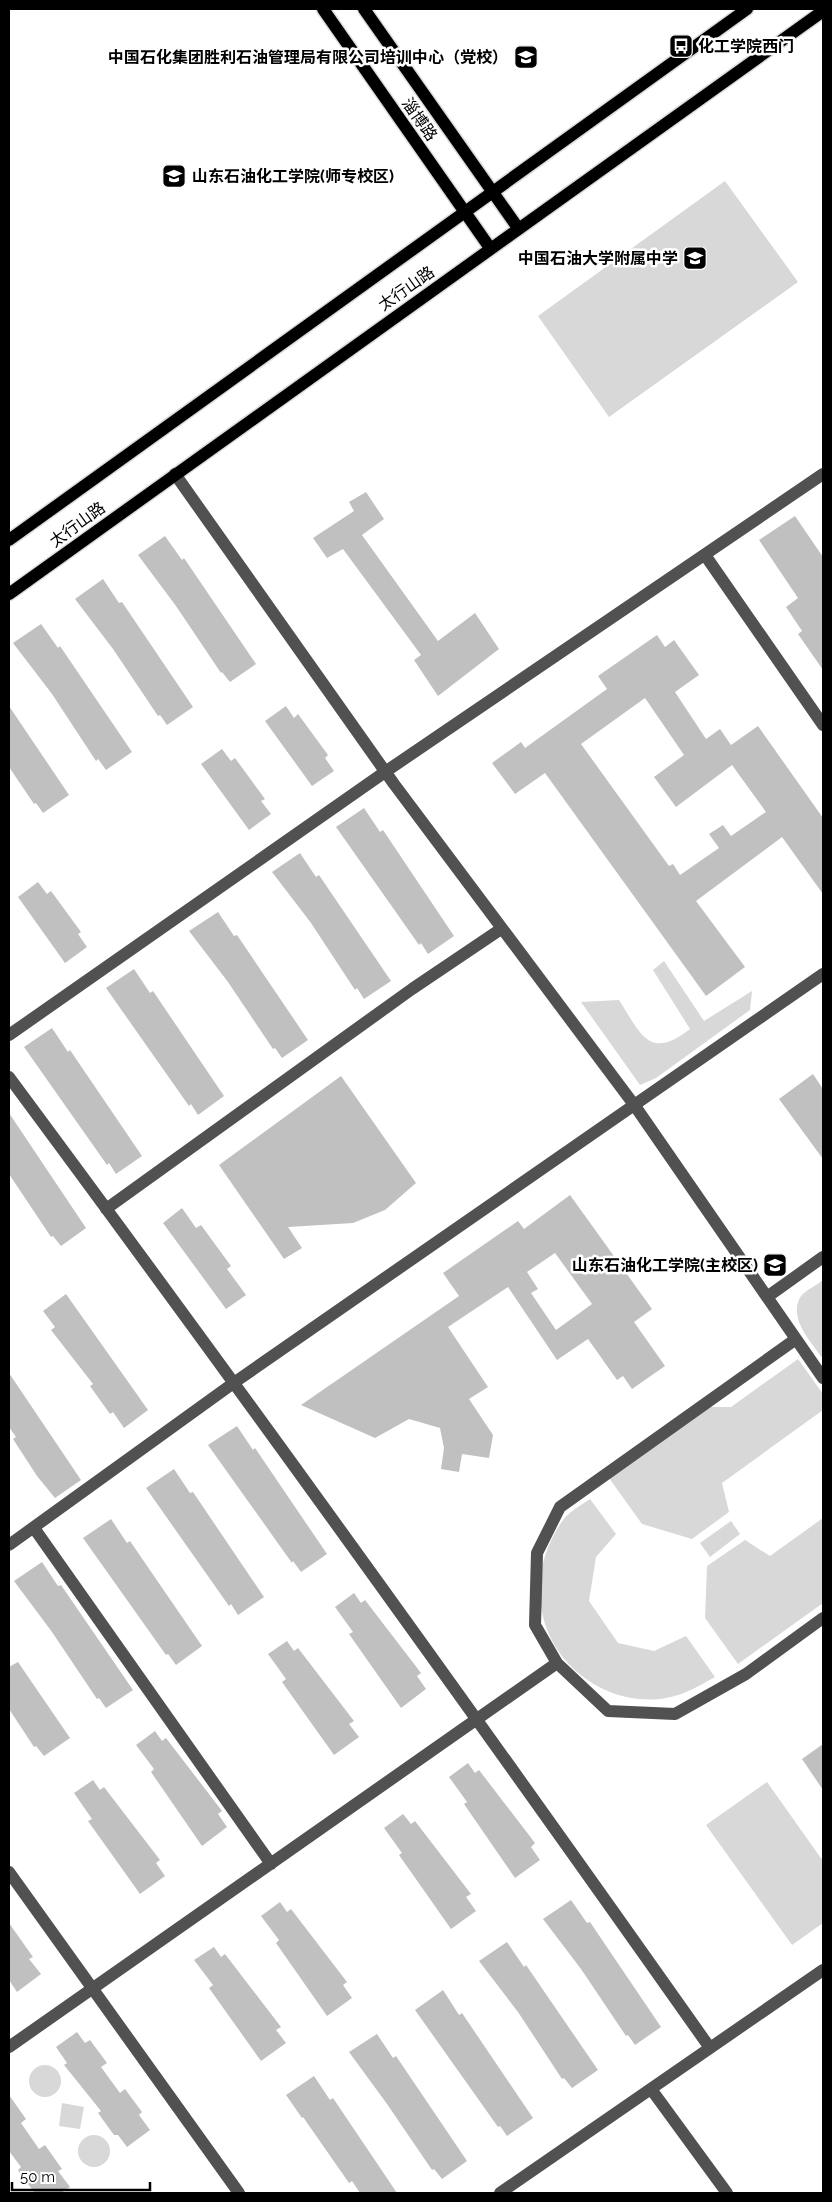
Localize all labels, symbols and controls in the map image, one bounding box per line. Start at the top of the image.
bus stop icon: 化工学院西门 [668,33,694,59]
place label: 化工学院西门 [698,37,794,56]
school or university icon: 中国石化集团胜利石油管理局有限公司培训中心（党校） [513,44,539,70]
place label: 中国石化集团胜利石油管理局有限公司培训中心（党校） [108,48,508,67]
street label: 淄博路 [398,94,441,144]
school or university icon: 山东石油化工学院(师专校区) [161,163,187,189]
place label: 山东石油化工学院(师专校区) [192,167,394,186]
school or university icon: 中国石油大学附属中学 [682,245,708,271]
place label: 中国石油大学附属中学 [518,249,678,268]
street label: 太行山路 [375,262,438,315]
street label: 太行山路 [46,498,109,551]
school or university icon: 山东石油化工学院(主校区) [762,1252,788,1278]
place label: 山东石油化工学院(主校区) [572,1256,758,1275]
scale bar [12,2160,150,2192]
text: 50 m [20,2168,55,2186]

